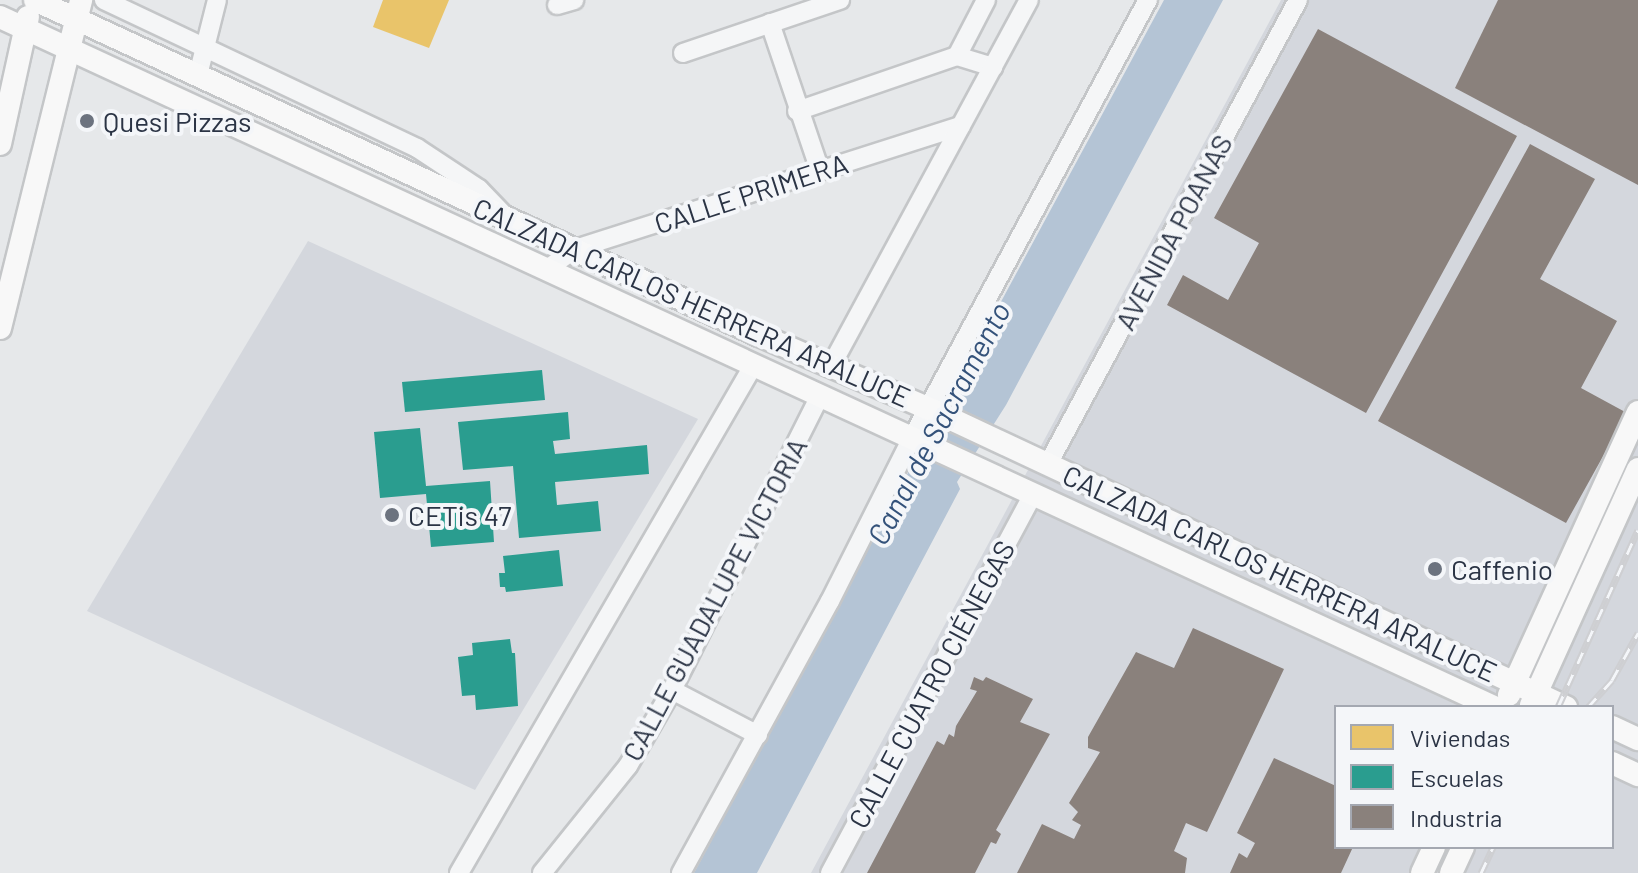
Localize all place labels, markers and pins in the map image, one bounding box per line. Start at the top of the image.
place label: Quesi Pizzas [103,104,251,138]
marker: Quesi Pizzas [78,112,96,130]
place label: CETis 47 [408,498,512,532]
marker: CETis 47 [383,506,401,524]
place label: Caffenio [1451,552,1553,586]
marker: Caffenio [1426,560,1444,578]

